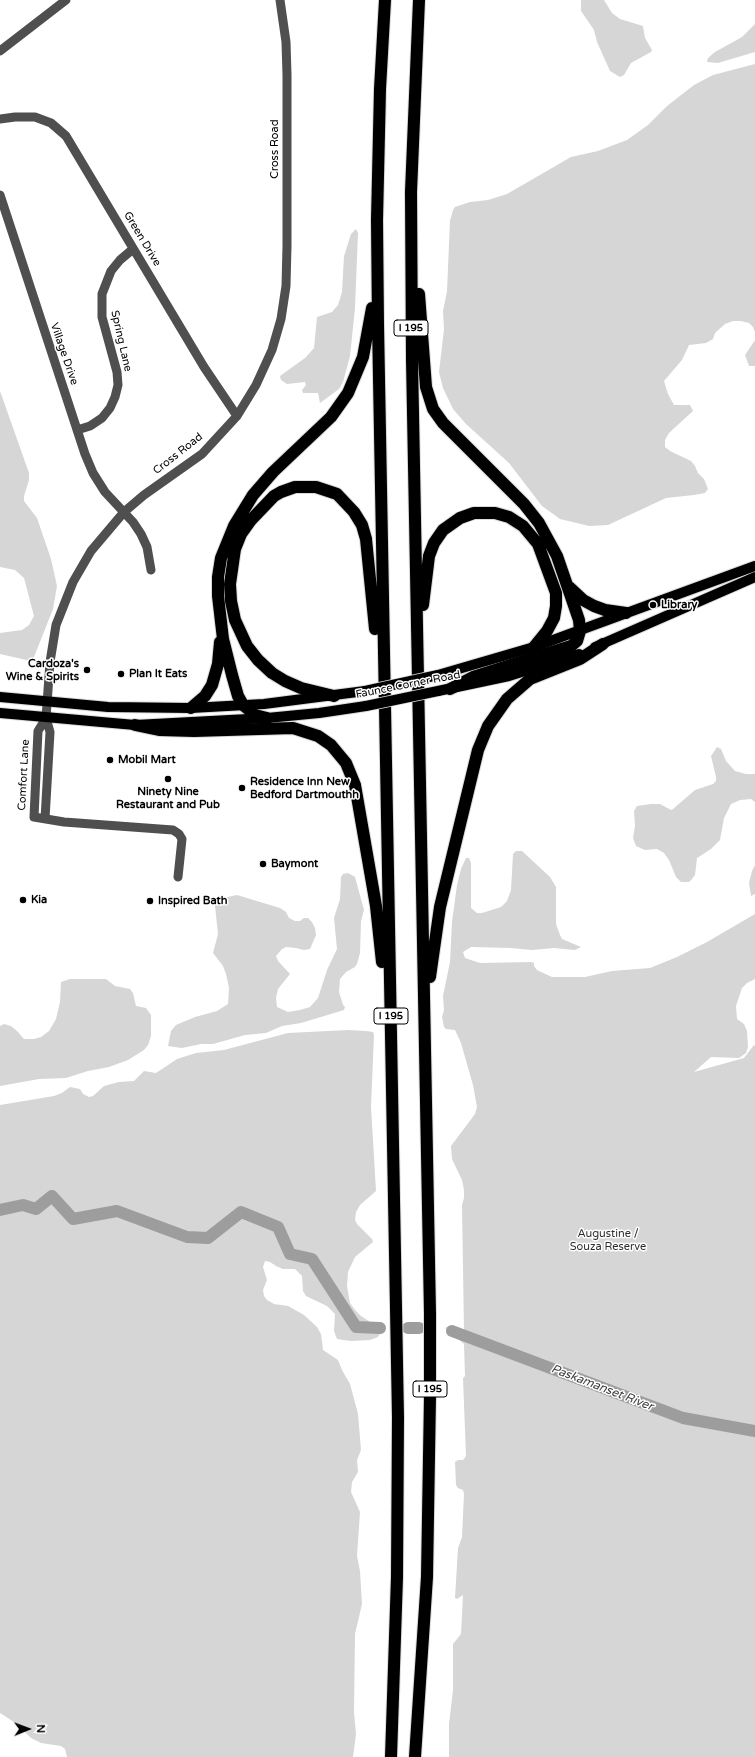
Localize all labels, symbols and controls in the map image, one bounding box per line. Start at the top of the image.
street label: Cross Road [268,119,282,179]
street label: Green Drive [121,209,163,269]
street label: Spring Lane [108,309,134,373]
road number: I 195 [394,320,428,336]
street label: Village Drive [47,321,81,387]
street label: Cross Road [151,431,205,477]
place label: Library [661,598,698,612]
marker: Library [648,600,658,610]
place label: Cardoza's Wine & Spirits [6,657,79,683]
marker: Cardoza's Wine & Spirits [82,665,92,675]
place label: Plan It Eats [129,667,187,681]
street label: Faunce Corner Road [355,668,461,702]
marker: Plan It Eats [116,669,126,679]
street label: Comfort Lane [16,739,32,811]
place label: Mobil Mart [118,753,176,767]
marker: Mobil Mart [105,755,115,765]
marker: Ninety Nine Restaurant and Pub [163,774,173,784]
place label: Residence Inn New Bedford Dartmouthh [250,775,359,801]
marker: Residence Inn New Bedford Dartmouthh [237,783,247,793]
place label: Ninety Nine Restaurant and Pub [116,785,220,811]
place label: Baymont [271,857,318,871]
marker: Baymont [258,859,268,869]
place label: Kia [31,893,47,907]
place label: Inspired Bath [158,894,227,908]
marker: Kia [18,895,28,905]
marker: Inspired Bath [145,896,155,906]
road number: I 195 [374,1008,408,1024]
park label: Augustine / Souza Reserve [570,1227,646,1253]
water label: Paskamanset River [549,1362,655,1414]
road number: I 195 [413,1381,447,1397]
north arrow [8,1709,48,1749]
text: N [34,1724,47,1733]

